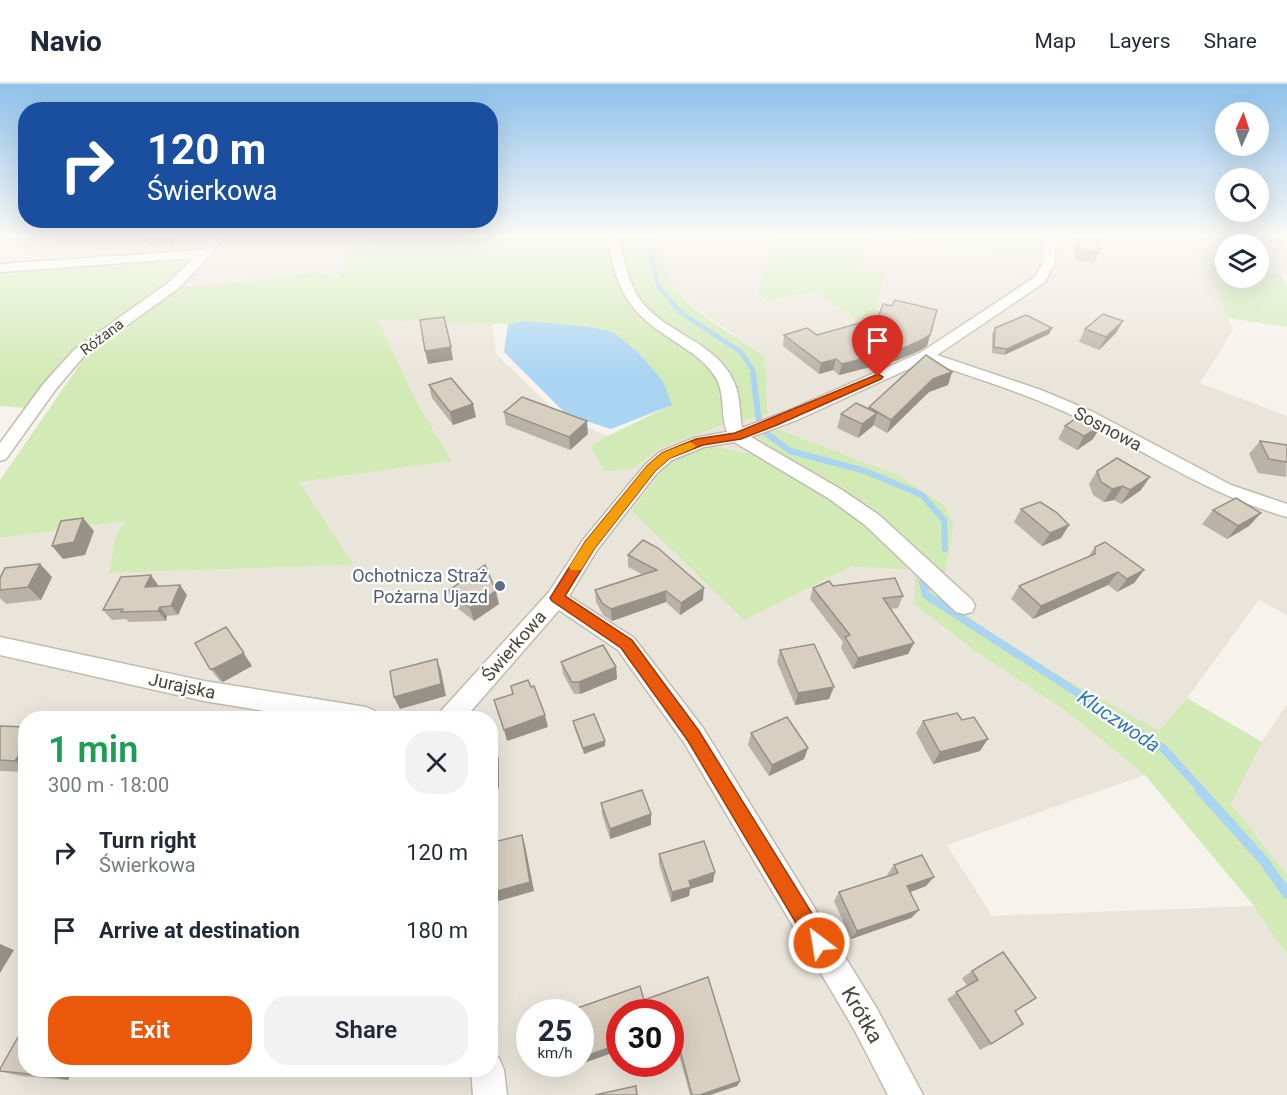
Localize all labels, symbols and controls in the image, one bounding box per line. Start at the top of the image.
text: Navio [30,25,102,58]
text: Map [1034,29,1076,53]
text: Layers [1109,29,1170,53]
text: Share [1203,29,1257,53]
north arrow [1215,102,1269,156]
map controls [1215,102,1269,288]
text: 120 m [147,125,266,174]
icon: right [48,126,126,204]
button: search [1215,168,1269,222]
text: Świerkowa [147,175,277,207]
button: layers [1215,234,1269,288]
street label: Różana [77,315,127,359]
pin [852,315,903,377]
icon: arrive [861,324,894,357]
street label: Sosnowa [1071,402,1146,455]
place label: Ochotnicza Straż Pożarna Ujazd [352,565,488,607]
marker: Ochotnicza Straż Pożarna Ujazd [493,579,507,593]
street label: Świerkowa [477,606,550,685]
street label: Jurajska [147,668,217,703]
water label: Kluczwoda [1073,685,1165,757]
text: 1 min [48,729,138,771]
button: close [405,731,468,794]
text: 300 m · 18:00 [48,773,169,797]
text: Turn right [99,828,196,853]
icon: right [48,836,81,869]
text: 120 m [406,840,468,865]
text: Świerkowa [99,853,196,877]
position arrow [787,911,851,975]
icon: arrive [48,914,81,947]
text: Arrive at destination [99,918,300,943]
text: 180 m [406,918,468,943]
street label: Krótka [836,983,888,1047]
button: Exit [48,996,252,1065]
button: Share [264,996,468,1065]
speed limit sign: 30 [606,999,684,1077]
text: 25 [538,1013,572,1048]
text: km/h [537,1044,573,1062]

